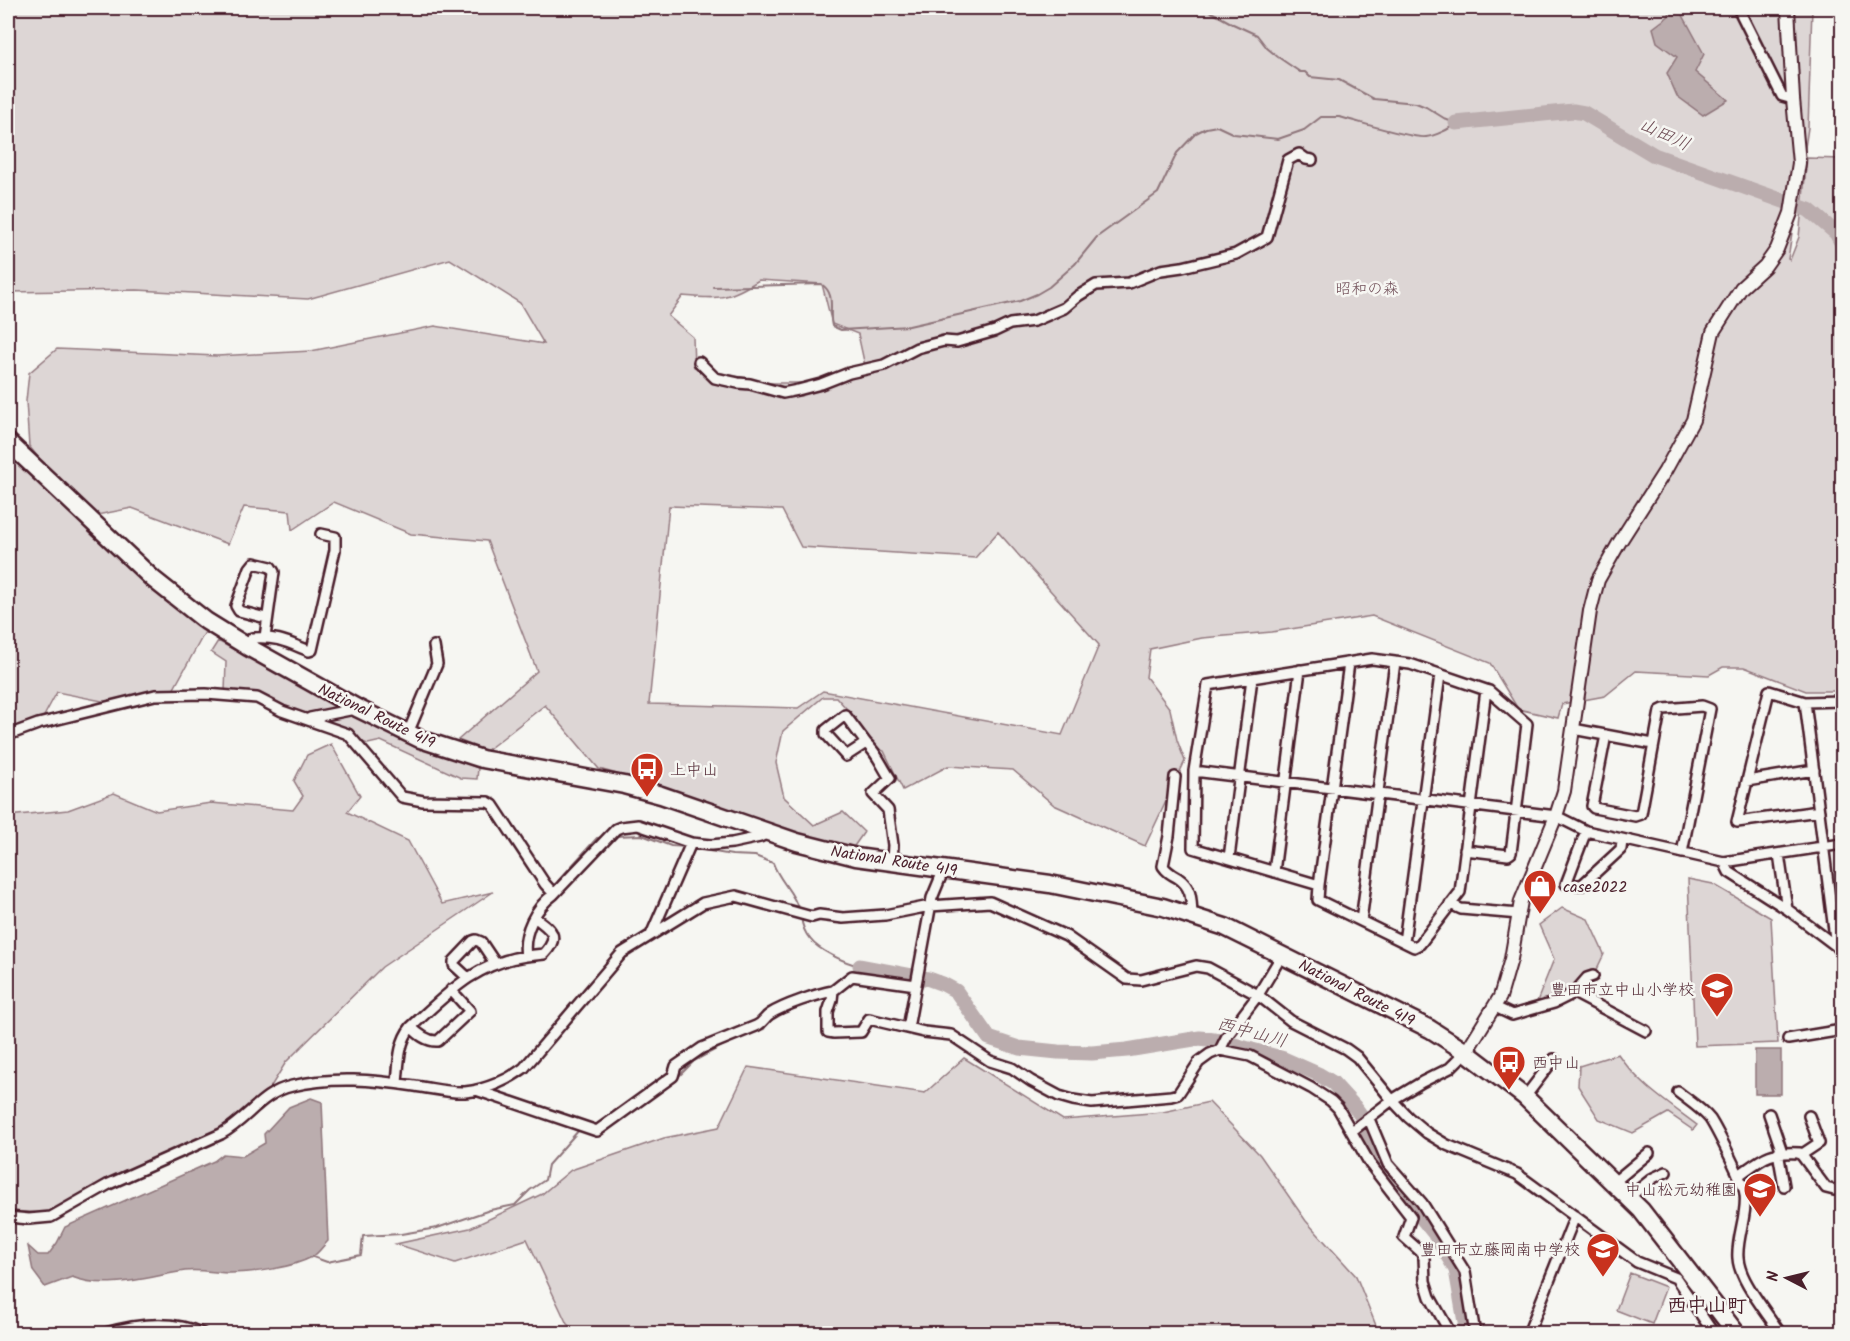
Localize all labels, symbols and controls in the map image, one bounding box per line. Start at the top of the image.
water label: 山田川 [1634,111,1695,160]
park label: 昭和の森 [1335,277,1399,302]
street label: National Route 419 [313,677,439,756]
bus stop icon: 上中山 [629,751,665,798]
place label: 上中山 [670,758,718,783]
street label: National Route 419 [829,839,959,884]
shop icon: case2022 [1522,868,1558,915]
place label: case2022 [1563,875,1628,900]
street label: National Route 419 [1294,953,1419,1034]
school or university icon: 豊田市立中山小学校 [1699,971,1735,1018]
place label: 豊田市立中山小学校 [1550,978,1694,1003]
water label: 西中山川 [1213,1010,1290,1057]
bus stop icon: 西中山 [1491,1044,1527,1091]
place label: 西中山 [1532,1051,1580,1076]
school or university icon: 中山松元幼稚園 [1742,1171,1778,1218]
place label: 中山松元幼稚園 [1625,1178,1737,1203]
school or university icon: 豊田市立藤岡南中学校 [1585,1231,1621,1278]
place label: 豊田市立藤岡南中学校 [1420,1238,1580,1263]
north arrow [1757,1248,1817,1308]
text: N [1761,1270,1787,1283]
district label: 西中山町 [1667,1291,1747,1323]

